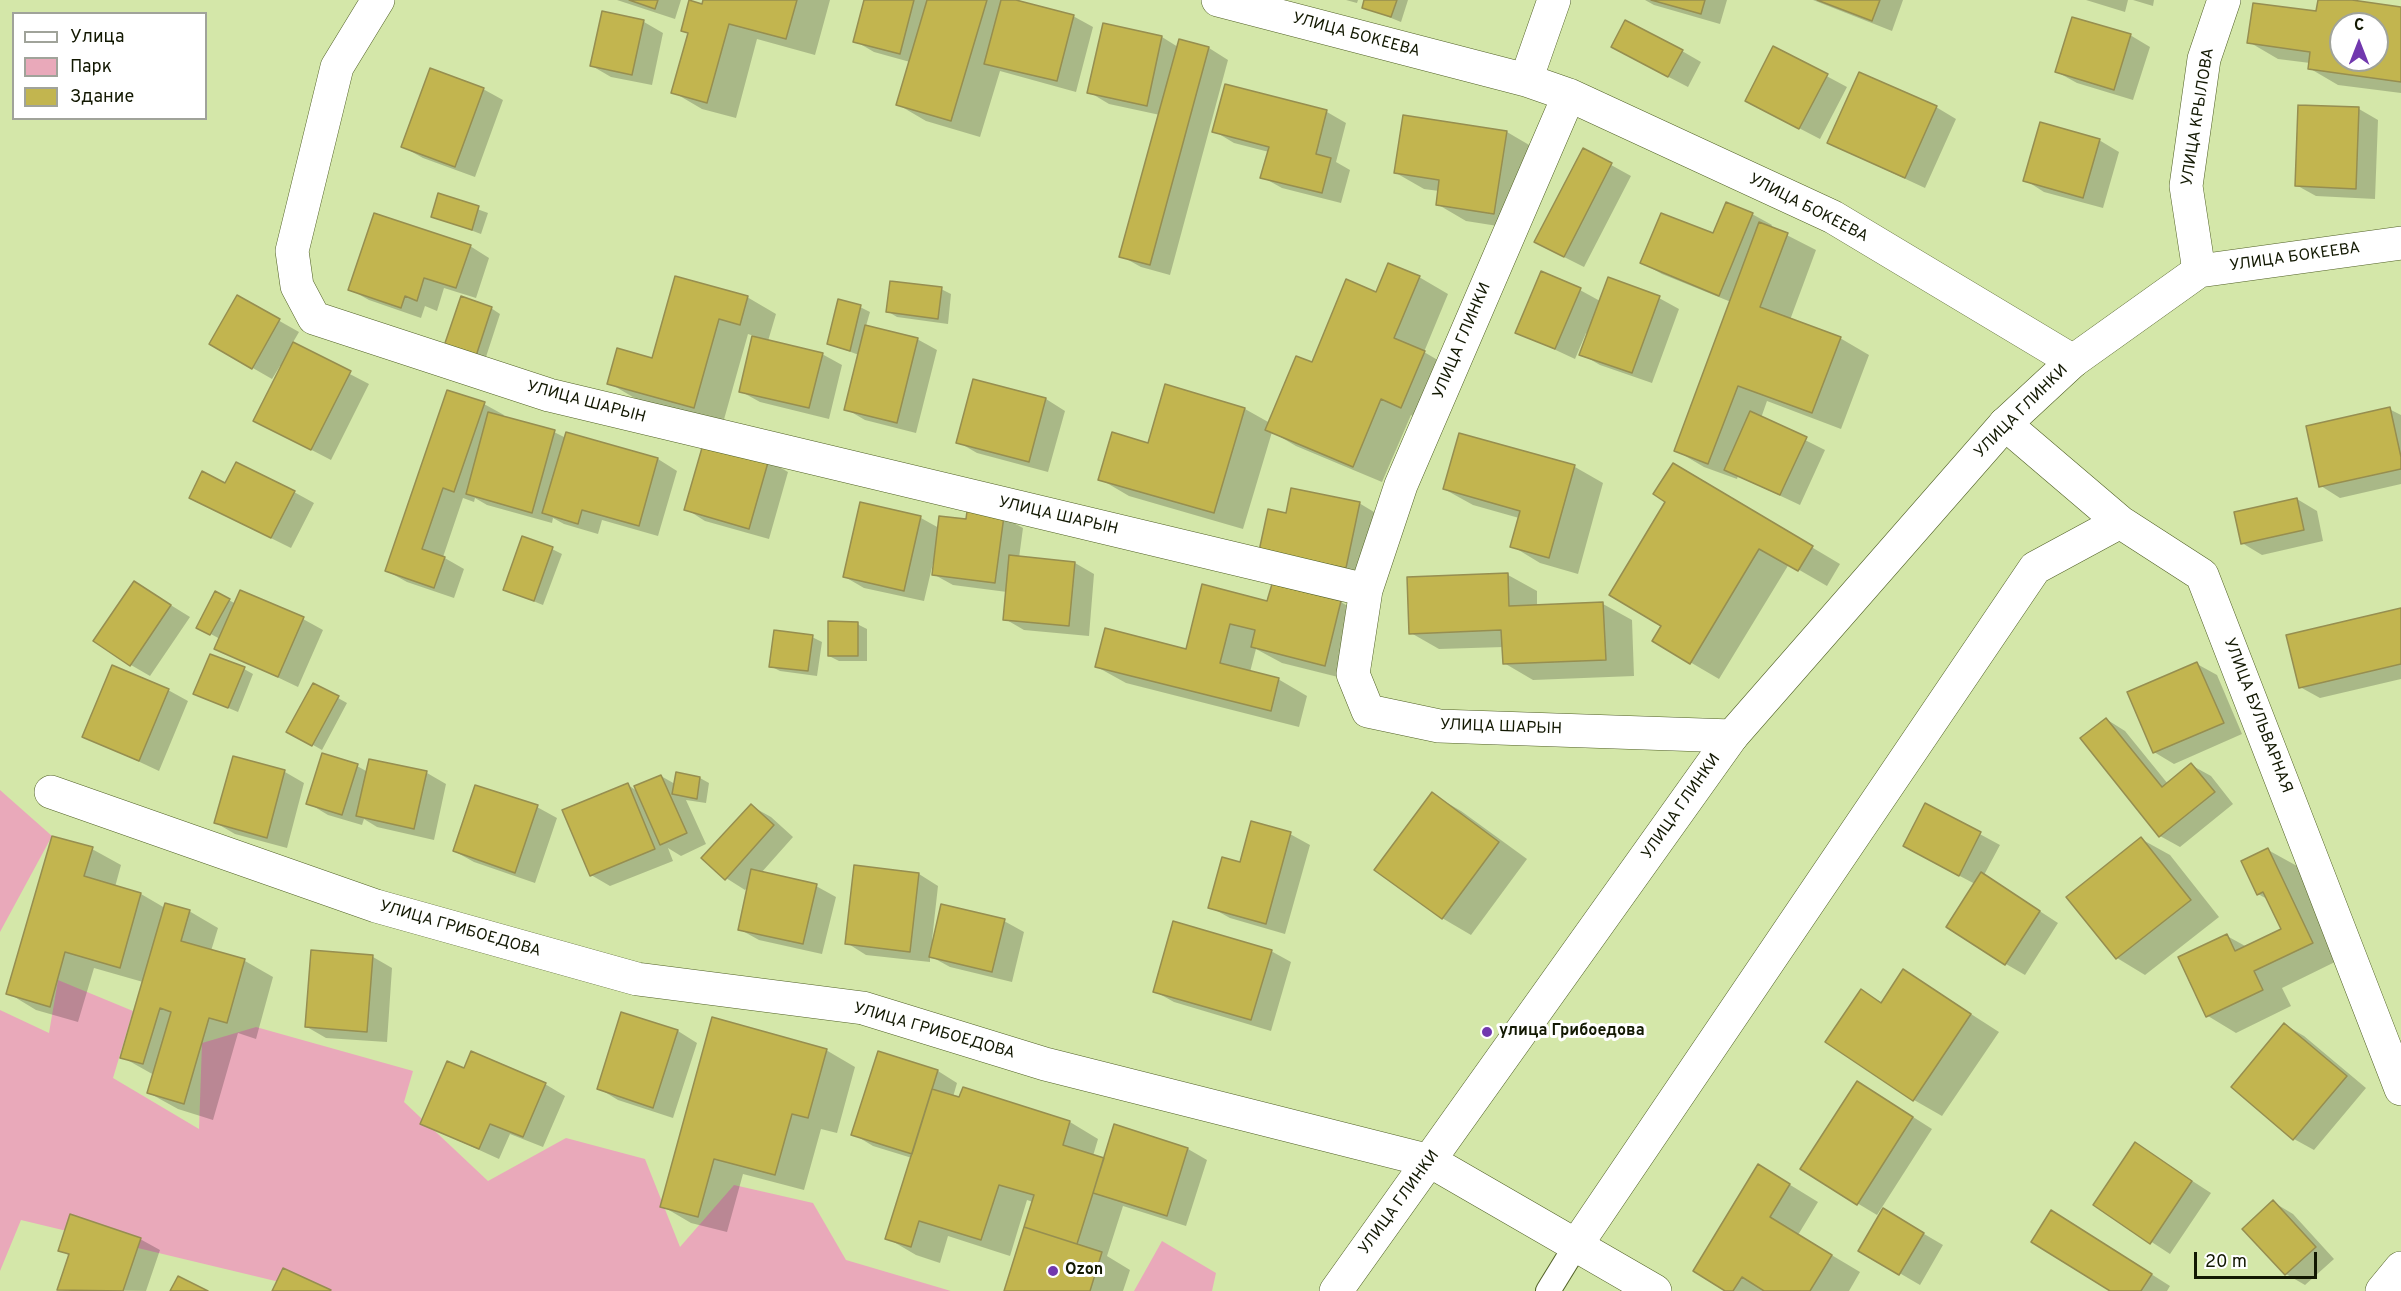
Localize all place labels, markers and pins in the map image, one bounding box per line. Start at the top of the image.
place label: улица Грибоедова [1499,1022,1645,1042]
marker: улица Грибоедова [1480,1025,1494,1039]
place label: Ozon [1065,1261,1103,1281]
marker: Ozon [1046,1264,1060,1278]

